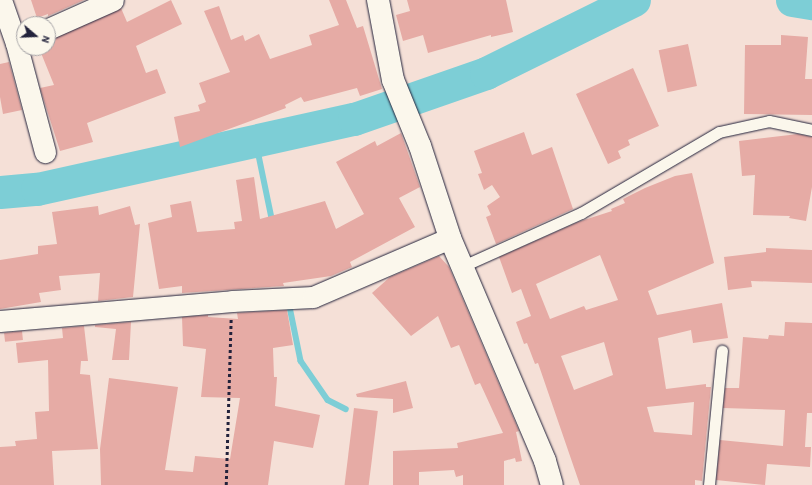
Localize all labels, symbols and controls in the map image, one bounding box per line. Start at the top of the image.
north arrow [16,16,56,56]
text: N [39,35,54,45]

